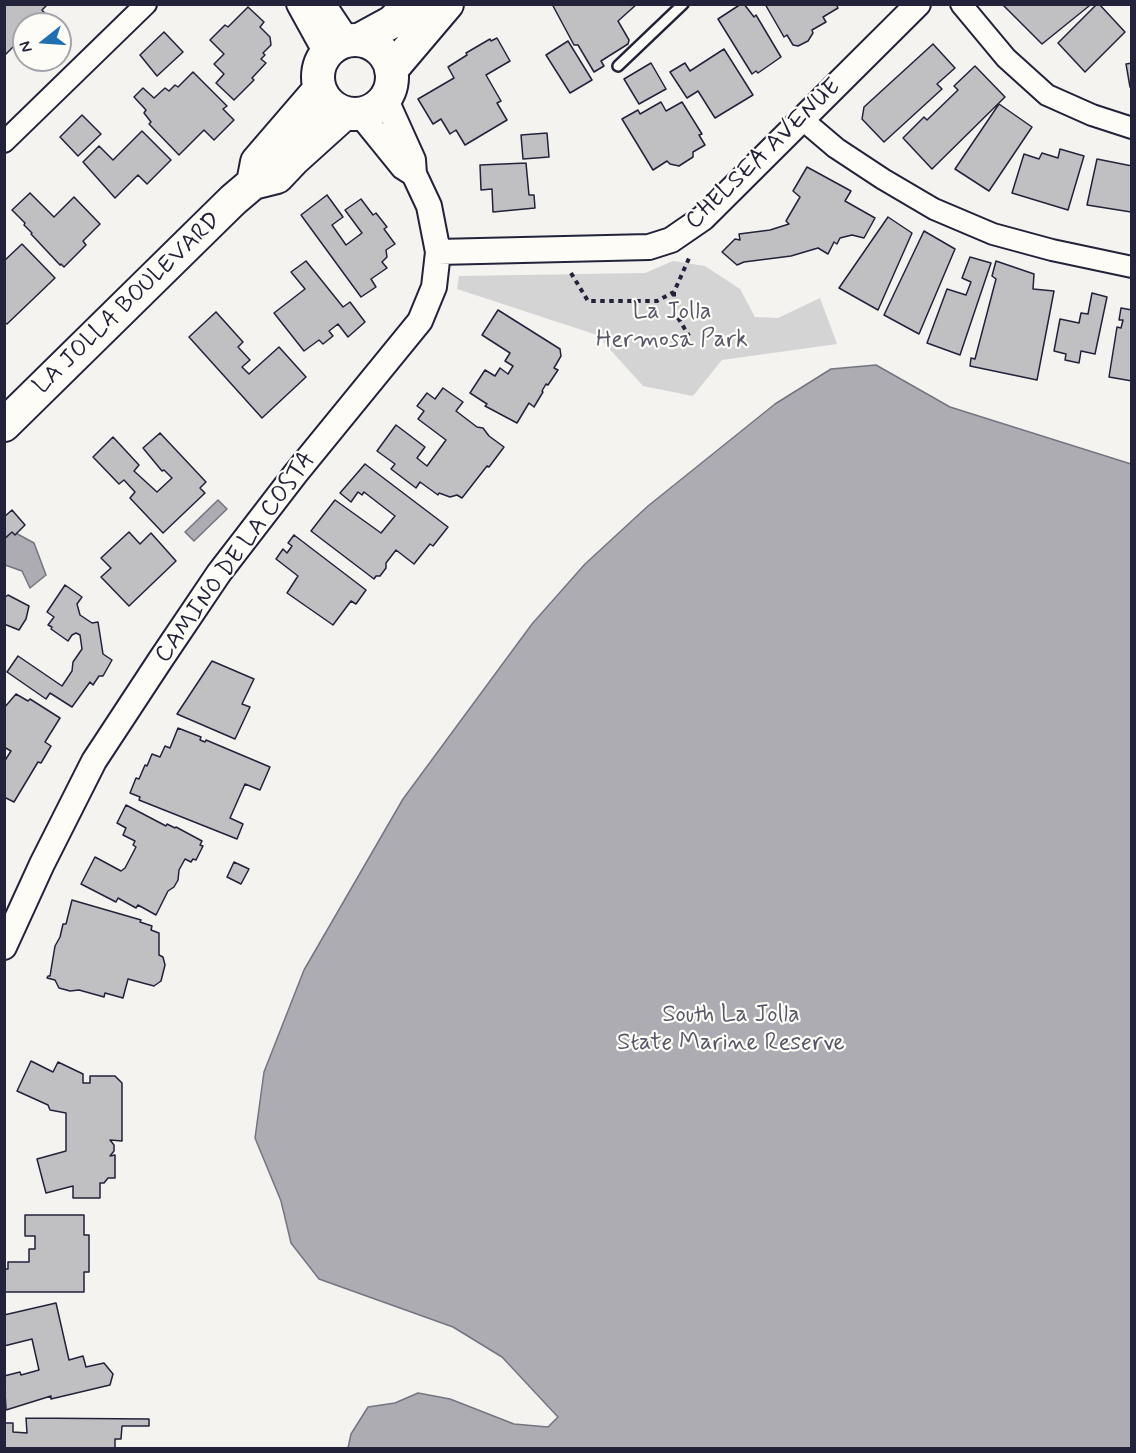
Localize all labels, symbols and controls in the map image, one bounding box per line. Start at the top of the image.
north arrow [12,12,72,72]
text: N [15,39,38,55]
street label: CHELSEA AVENUE [680,74,848,236]
street label: LA JOLLA BOULEVARD [28,207,228,401]
park label: La Jolla Hermosa Park [596,299,748,355]
street label: CAMINO DE LA COSTA [150,447,322,669]
park label: South La Jolla State Marine Reserve [617,1002,845,1058]

